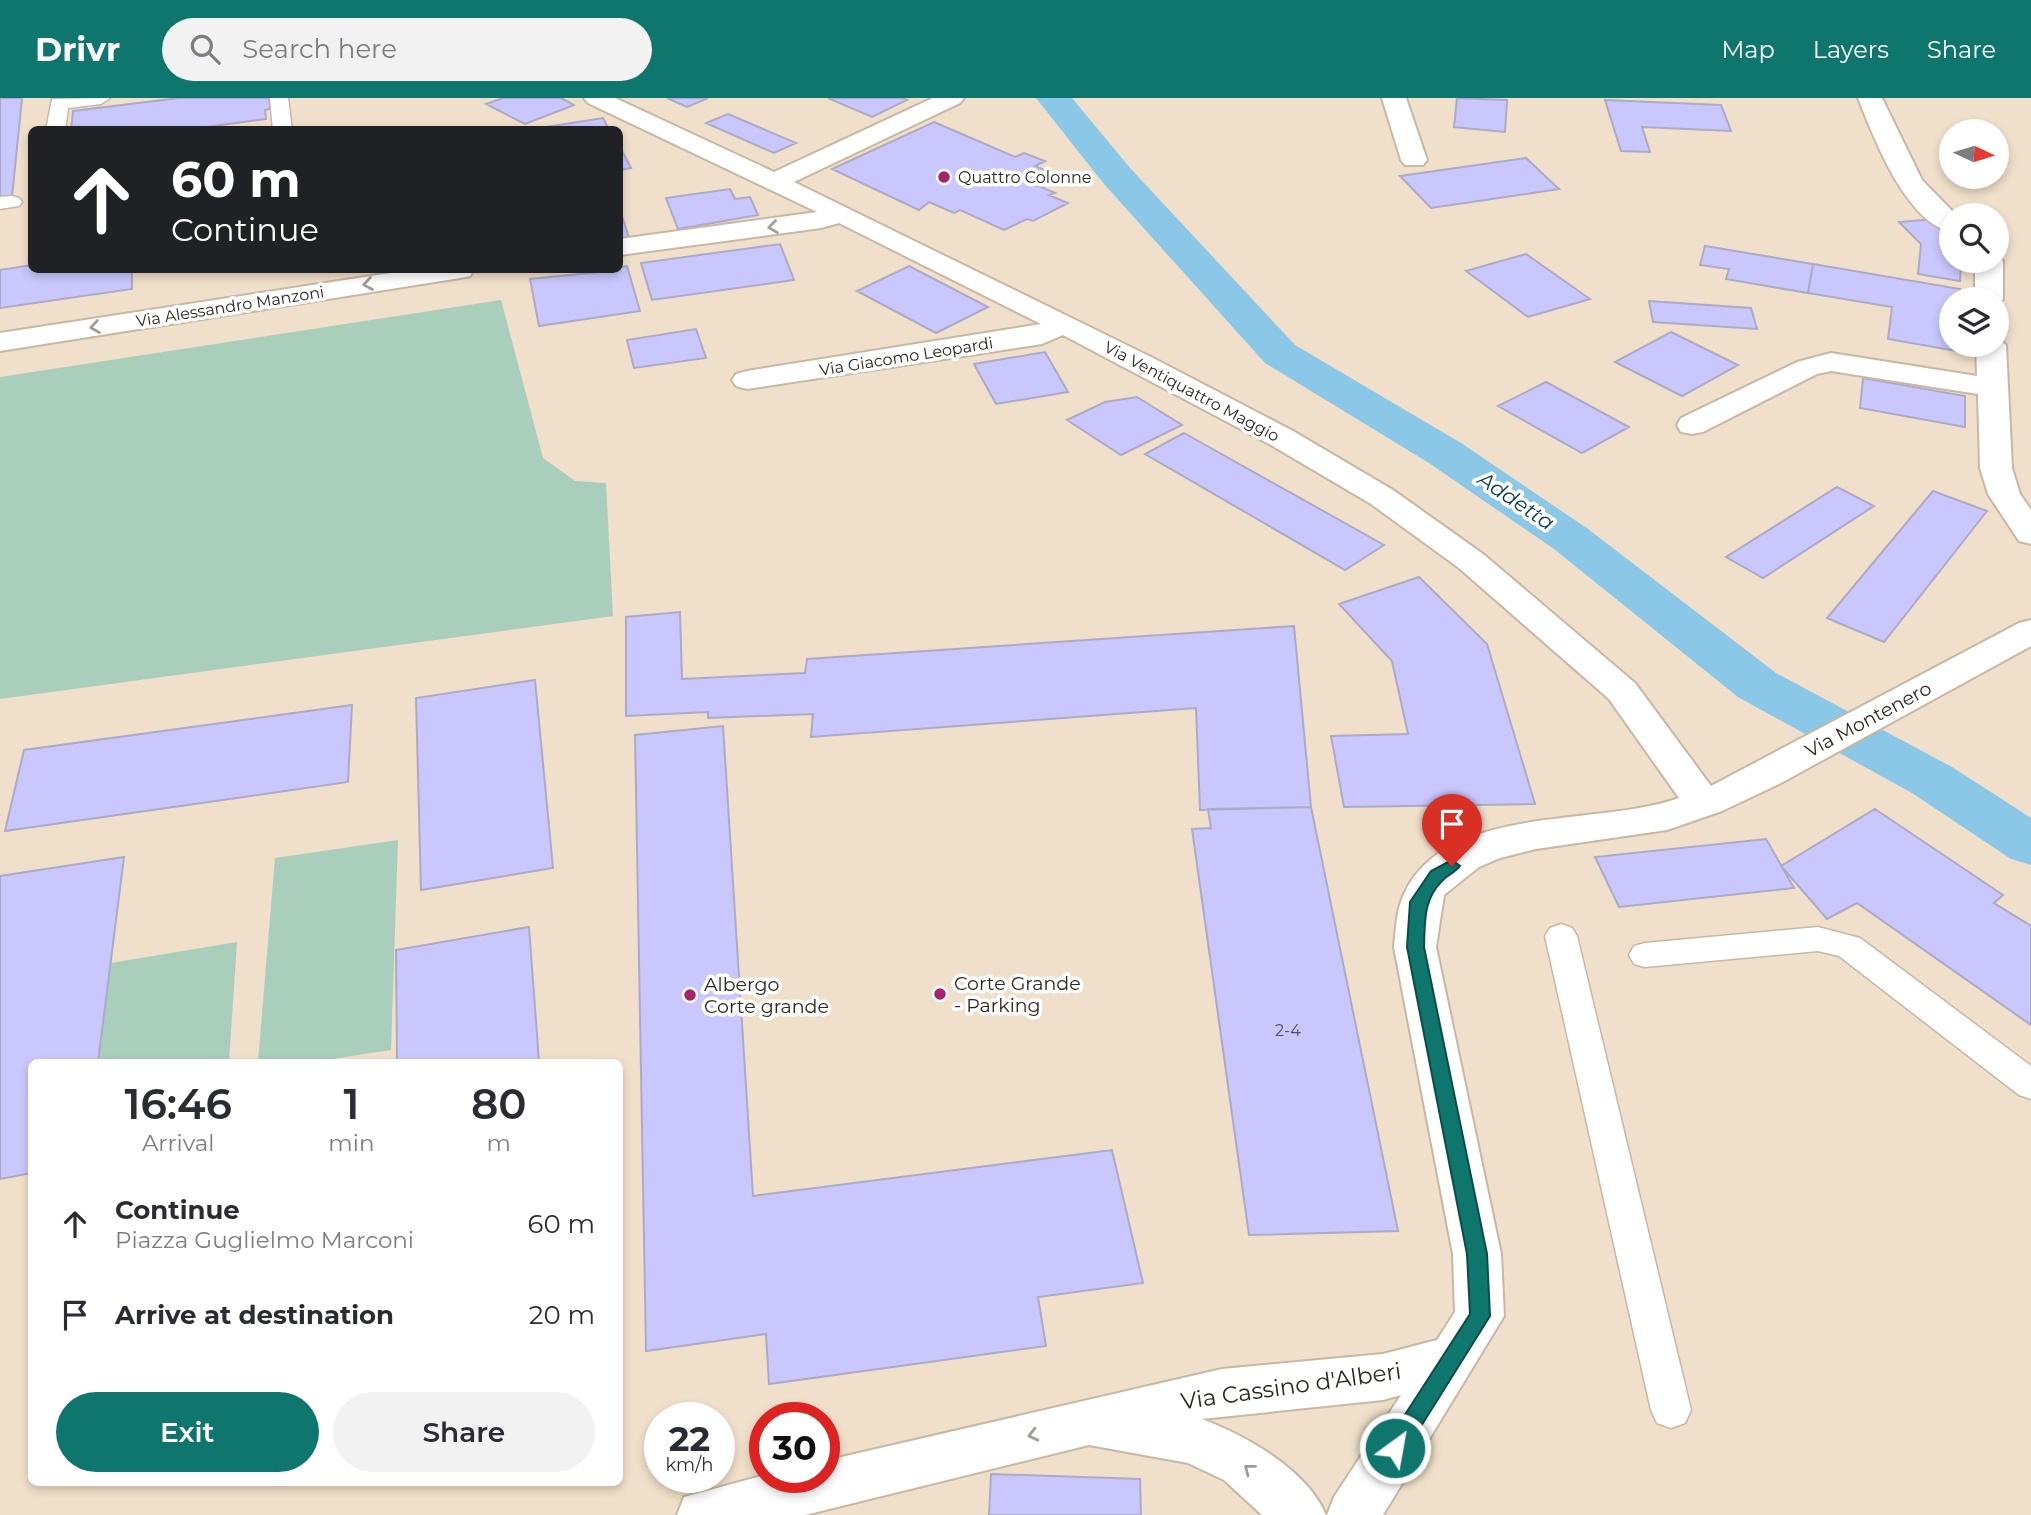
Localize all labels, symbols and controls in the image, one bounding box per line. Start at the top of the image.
search box [162,18,652,81]
text: Drivr [35,29,120,69]
icon: search [186,30,224,68]
text: Search here [242,33,397,65]
text: Map [1721,35,1775,64]
text: Layers [1813,35,1889,64]
text: Share [1927,35,1996,64]
north arrow [1939,119,2009,189]
map controls [1939,119,2009,357]
text: 60 m [171,150,301,209]
icon: ahead [56,154,147,245]
place label: Quattro Colonne [958,168,1091,187]
marker: Quattro Colonne [936,169,952,185]
button: search [1939,203,2009,273]
text: Continue [171,210,319,249]
one-way arrow [768,219,779,234]
one-way arrow [363,276,374,291]
street label: Via Alessandro Manzoni [135,282,325,331]
button: layers [1939,287,2009,357]
one-way arrow [89,319,101,334]
street label: Via Giacomo Leopardi [818,333,994,380]
street label: Via Ventiquattro Maggio [1101,337,1283,446]
water label: Addetta [1472,465,1559,535]
street label: Via Montenero [1801,676,1935,762]
pin [1422,794,1482,866]
icon: arrive [1433,805,1471,843]
place label: Corte Grande - Parking [954,972,1081,1017]
place label: Albergo Corte grande [704,973,829,1018]
marker: Corte Grande - Parking [932,986,948,1002]
marker: Albergo Corte grande [682,987,698,1003]
house number: 2-4 [1275,1021,1301,1040]
text: 16:46 [124,1078,232,1130]
text: 1 [343,1078,359,1130]
text: 80 [471,1078,527,1130]
text: Arrival [142,1129,214,1157]
text: min [328,1129,374,1157]
text: m [487,1129,511,1157]
text: Continue [115,1194,240,1226]
icon: ahead [56,1205,94,1243]
text: 60 m [528,1208,595,1240]
text: Piazza Guglielmo Marconi [115,1226,414,1254]
icon: arrive [56,1296,94,1334]
text: Arrive at destination [115,1299,394,1331]
text: 20 m [529,1299,595,1331]
street label: Via Cassino d'Alberi [1179,1357,1403,1415]
button: Exit [56,1392,319,1472]
button: Share [333,1392,595,1472]
speed limit sign: 30 [749,1402,840,1493]
position arrow [1358,1411,1432,1485]
text: 22 [669,1417,710,1460]
one-way arrow [1027,1426,1039,1441]
text: km/h [665,1454,714,1476]
one-way arrow [1245,1465,1257,1478]

